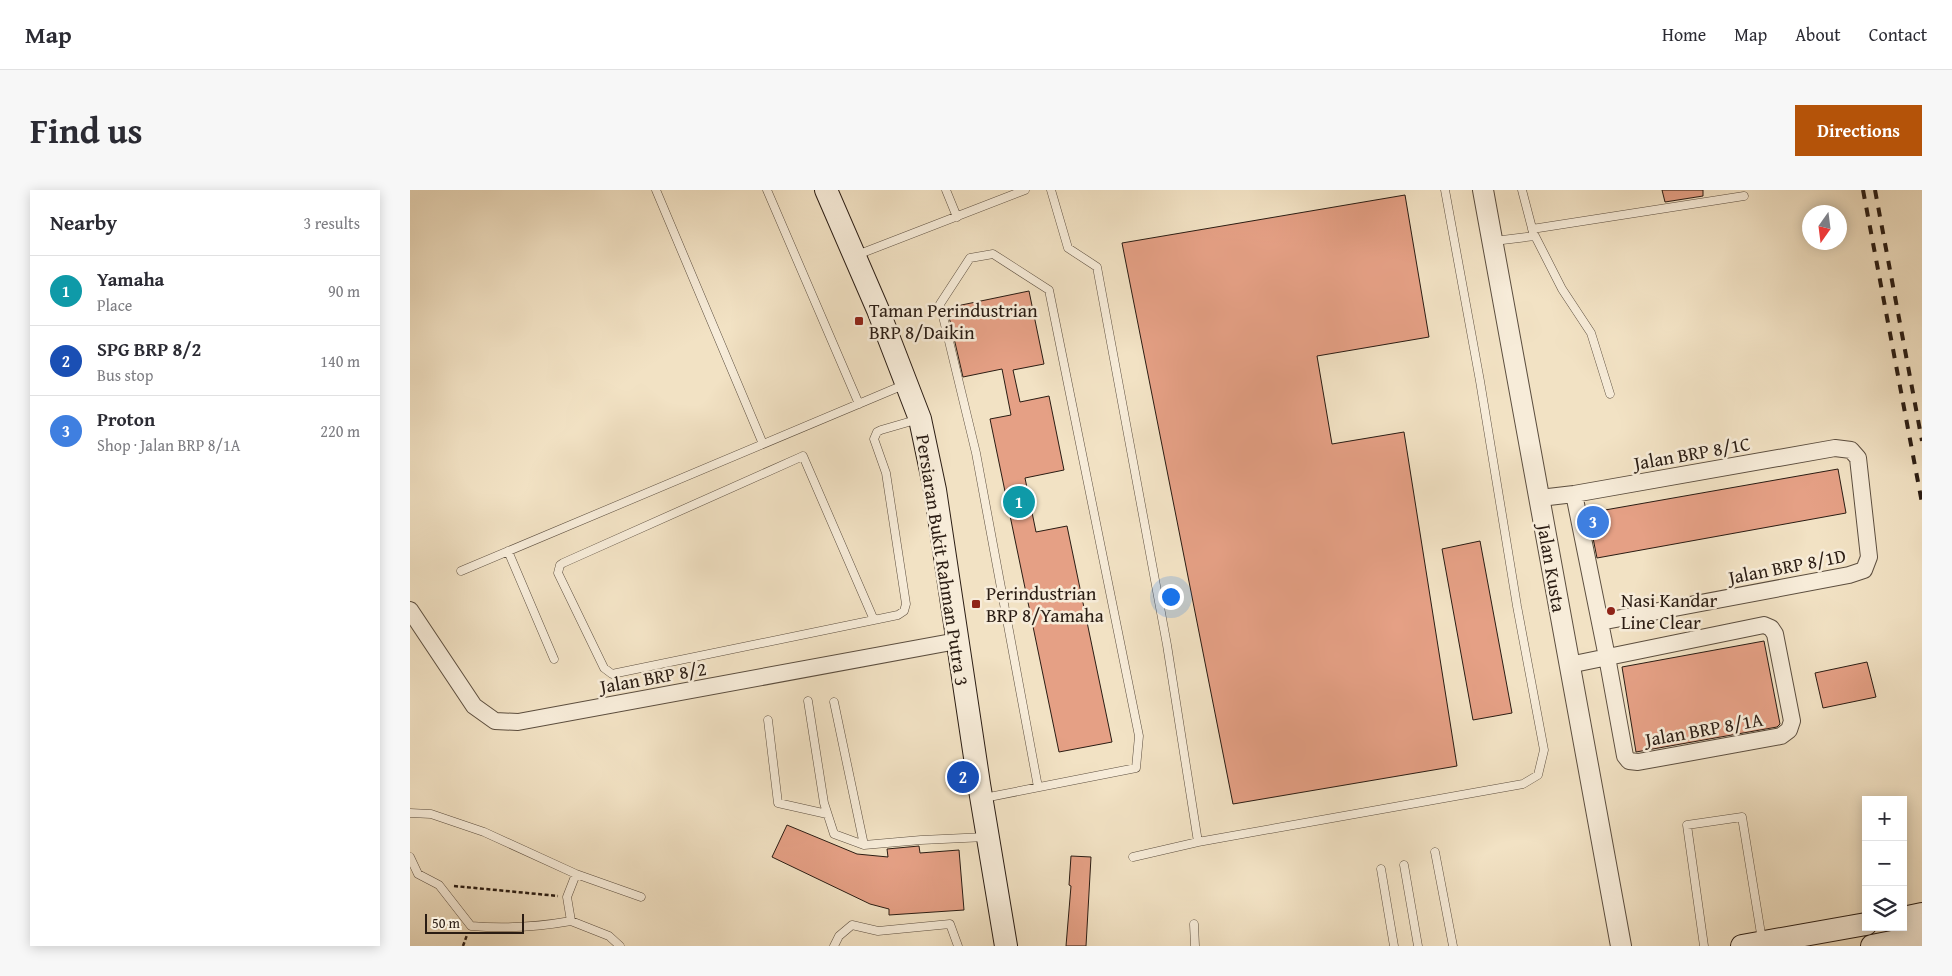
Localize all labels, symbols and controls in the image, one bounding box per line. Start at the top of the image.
text: Map [25,17,72,52]
text: Home [1662,21,1706,48]
text: Map [1734,21,1767,48]
text: About [1795,21,1841,48]
text: Contact [1869,21,1927,48]
text: Find us [30,105,143,156]
button: Directions [1795,105,1922,156]
north arrow [1802,205,1847,250]
text: Nearby [50,207,117,238]
text: 3 results [303,211,360,235]
text: Yamaha [97,265,164,293]
text: 1 [62,279,70,303]
text: 90 m [328,279,360,303]
text: Place [97,293,132,317]
place label: Taman Perindustrian BRP 8/Daikin [869,296,1038,346]
marker: Taman Perindustrian BRP 8/Daikin [853,315,865,327]
text: SPG BRP 8/2 [97,335,201,363]
text: 2 [62,349,70,373]
text: 140 m [320,349,360,373]
text: Bus stop [97,363,153,387]
text: Proton [97,405,155,433]
text: 3 [62,419,70,443]
text: 220 m [320,419,360,443]
street label: Jalan BRP 8/1C [1630,429,1752,477]
street label: Persiaran Bukit Rahman Putra 3 [909,432,977,688]
text: Shop · Jalan BRP 8/1A [97,433,241,457]
pin: 1 [1003,483,1035,521]
pin: 3 [1577,503,1609,541]
street label: Jalan Kusta [1530,520,1574,614]
street label: Jalan BRP 8/1D [1724,541,1848,591]
place label: Perindustrian BRP 8/Yamaha [986,579,1104,629]
your location [1158,584,1184,610]
place label: Nasi Kandar Line Clear [1621,586,1717,636]
marker: Perindustrian BRP 8/Yamaha [970,598,982,610]
marker: Nasi Kandar Line Clear [1605,605,1617,617]
street label: Jalan BRP 8/2 [596,654,708,700]
street label: Jalan BRP 8/1A [1641,705,1766,753]
pin: 2 [947,758,979,796]
map controls [1862,796,1907,931]
button: + [1862,796,1907,841]
button: − [1862,841,1907,886]
button: layers [1862,886,1907,931]
scale bar [425,911,524,934]
text: 50 m [432,913,460,933]

